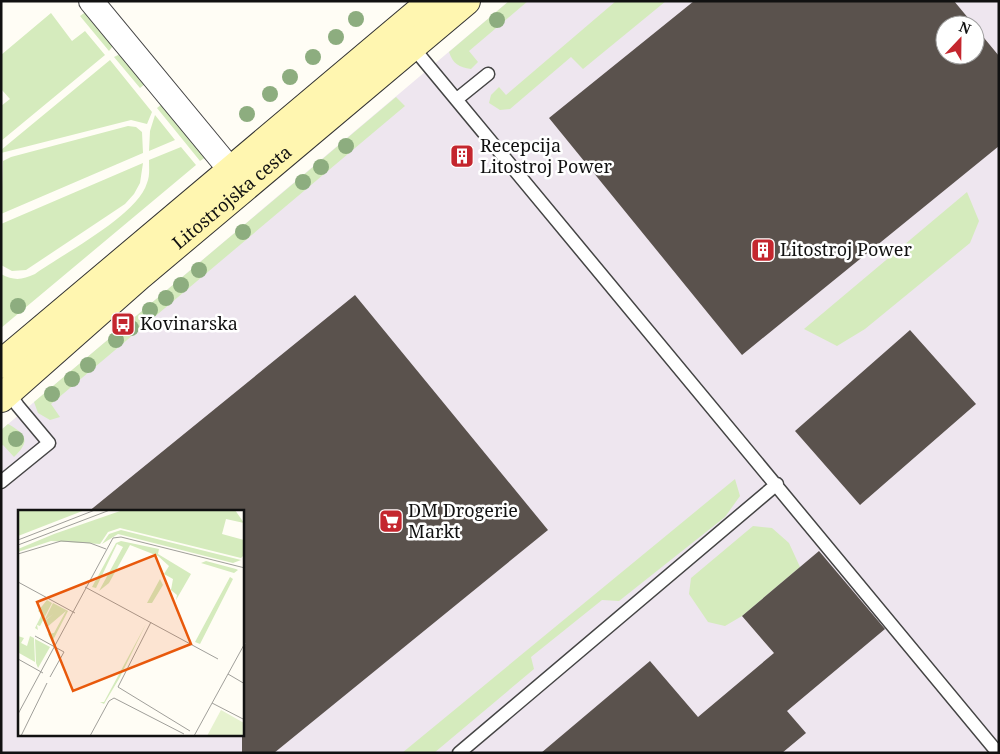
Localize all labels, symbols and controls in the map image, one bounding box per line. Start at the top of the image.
north arrow [935,15,985,65]
text: N [956,17,974,38]
place label: Recepcija Litostroj Power [480,133,612,178]
street label: Litostrojska cesta [167,140,296,254]
building icon: Recepcija Litostroj Power [449,143,475,169]
building icon: Litostroj Power [750,237,776,263]
place label: Litostroj Power [780,237,912,261]
bus stop icon: Kovinarska [110,311,136,337]
place label: Kovinarska [140,311,238,335]
place label: DM Drogerie Markt [408,498,518,543]
supermarket icon: DM Drogerie Markt [378,508,404,534]
inset map [18,510,244,736]

